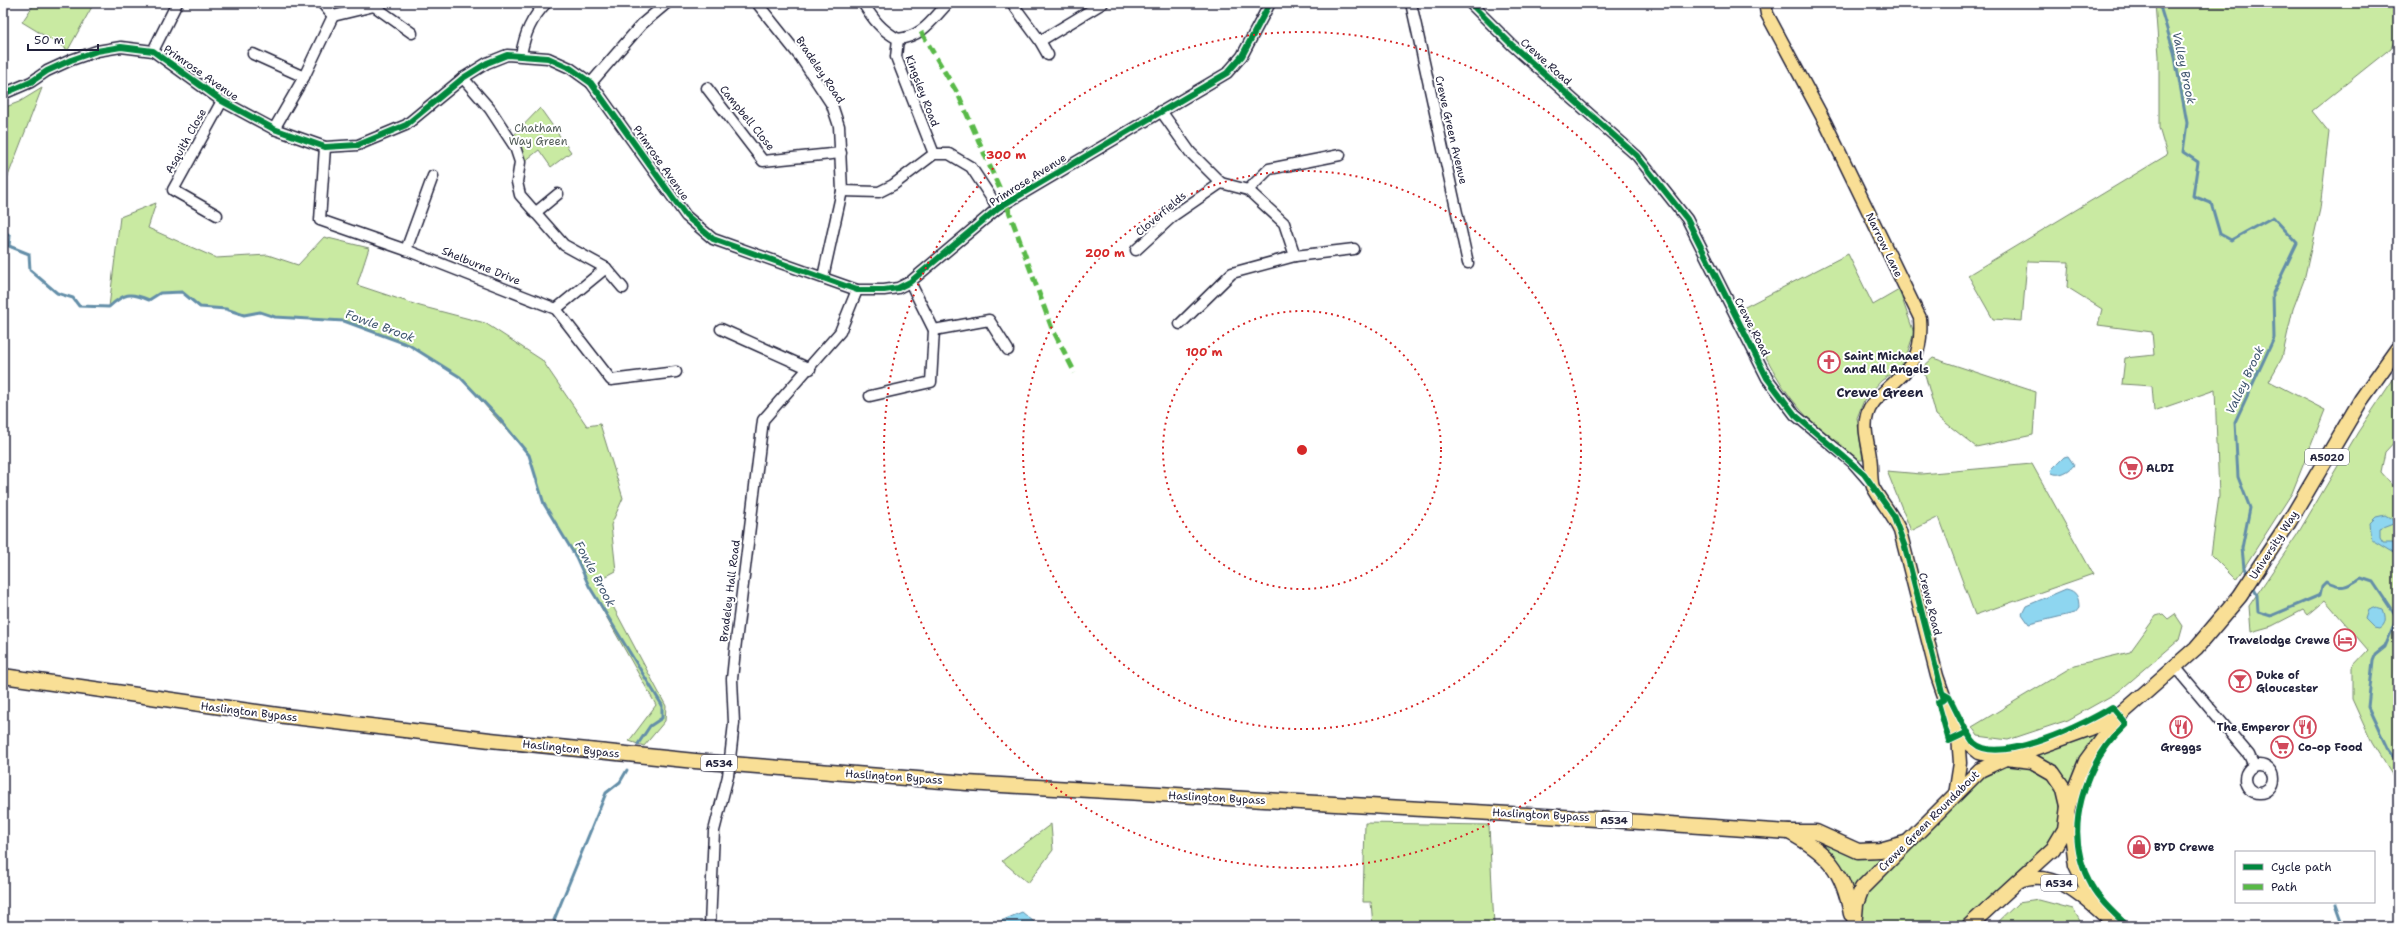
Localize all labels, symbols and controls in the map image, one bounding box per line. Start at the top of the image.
scale bar [28,26,98,52]
water label: Valley Brook [2169,30,2200,106]
text: 50 m [34,32,64,48]
street label: Bradeley Road [792,34,848,106]
street label: Crewe Road [1517,35,1575,89]
street label: Primrose Avenue [160,41,242,105]
street label: Kingsley Road [901,53,943,129]
street label: Crewe Green Avenue [1431,74,1471,186]
street label: Campbell Close [716,82,778,154]
street label: Asquith Close [162,106,210,176]
park label: Chatham Way Green [509,121,568,149]
street label: Primrose Avenue [629,122,693,204]
text: 300 m [986,147,1026,163]
street label: Primrose Avenue [986,150,1070,210]
street label: Cloverfields [1132,188,1190,240]
street label: Narrow Lane [1862,210,1906,280]
street label: Shelburne Drive [439,243,523,289]
text: 200 m [1085,245,1125,261]
street label: Crewe Road [1731,295,1773,359]
water label: Fowle Brook [343,306,417,346]
water label: Valley Brook [2222,343,2268,417]
text: 100 m [1186,344,1223,360]
church icon: Saint Michael and All Angels [1816,349,1842,375]
place label: Saint Michael and All Angels [1844,349,1929,377]
district label: Crewe Green [1837,384,1924,401]
centre of rings [1295,443,1309,457]
road number: A5020 [2305,449,2349,465]
supermarket icon: ALDI [2118,455,2144,481]
place label: ALDI [2146,461,2174,476]
street label: University Way [2246,508,2302,582]
water label: Fowle Brook [571,538,619,610]
street label: Bradeley Hall Road [716,539,744,643]
street label: Crewe Road [1915,571,1945,637]
hotel icon: Travelodge Crewe [2332,627,2358,653]
place label: Travelodge Crewe [2228,633,2330,648]
bar icon: Duke of Gloucester [2227,668,2253,694]
place label: Duke of Gloucester [2256,668,2318,696]
street label: Haslington Bypass [200,699,298,725]
restaurant icon: Greggs [2168,714,2194,740]
restaurant icon: The Emperor [2292,714,2318,740]
place label: The Emperor [2217,720,2290,735]
supermarket icon: Co-op Food [2269,734,2295,760]
street label: Haslington Bypass [522,736,620,762]
place label: Greggs [2160,740,2202,755]
place label: Co-op Food [2298,740,2363,755]
road number: A534 [701,755,737,771]
street label: Haslington Bypass [845,766,943,788]
street label: Crewe Green Roundabout [1875,767,1983,875]
street label: Haslington Bypass [1168,788,1266,808]
street label: Haslington Bypass [1492,805,1590,825]
road number: A534 [1596,812,1632,828]
shop icon: BYD Crewe [2126,834,2152,860]
place label: BYD Crewe [2154,840,2215,855]
legend [2235,851,2375,903]
text: Cycle path [2271,859,2332,875]
road number: A534 [2041,875,2077,891]
text: Path [2271,879,2297,895]

